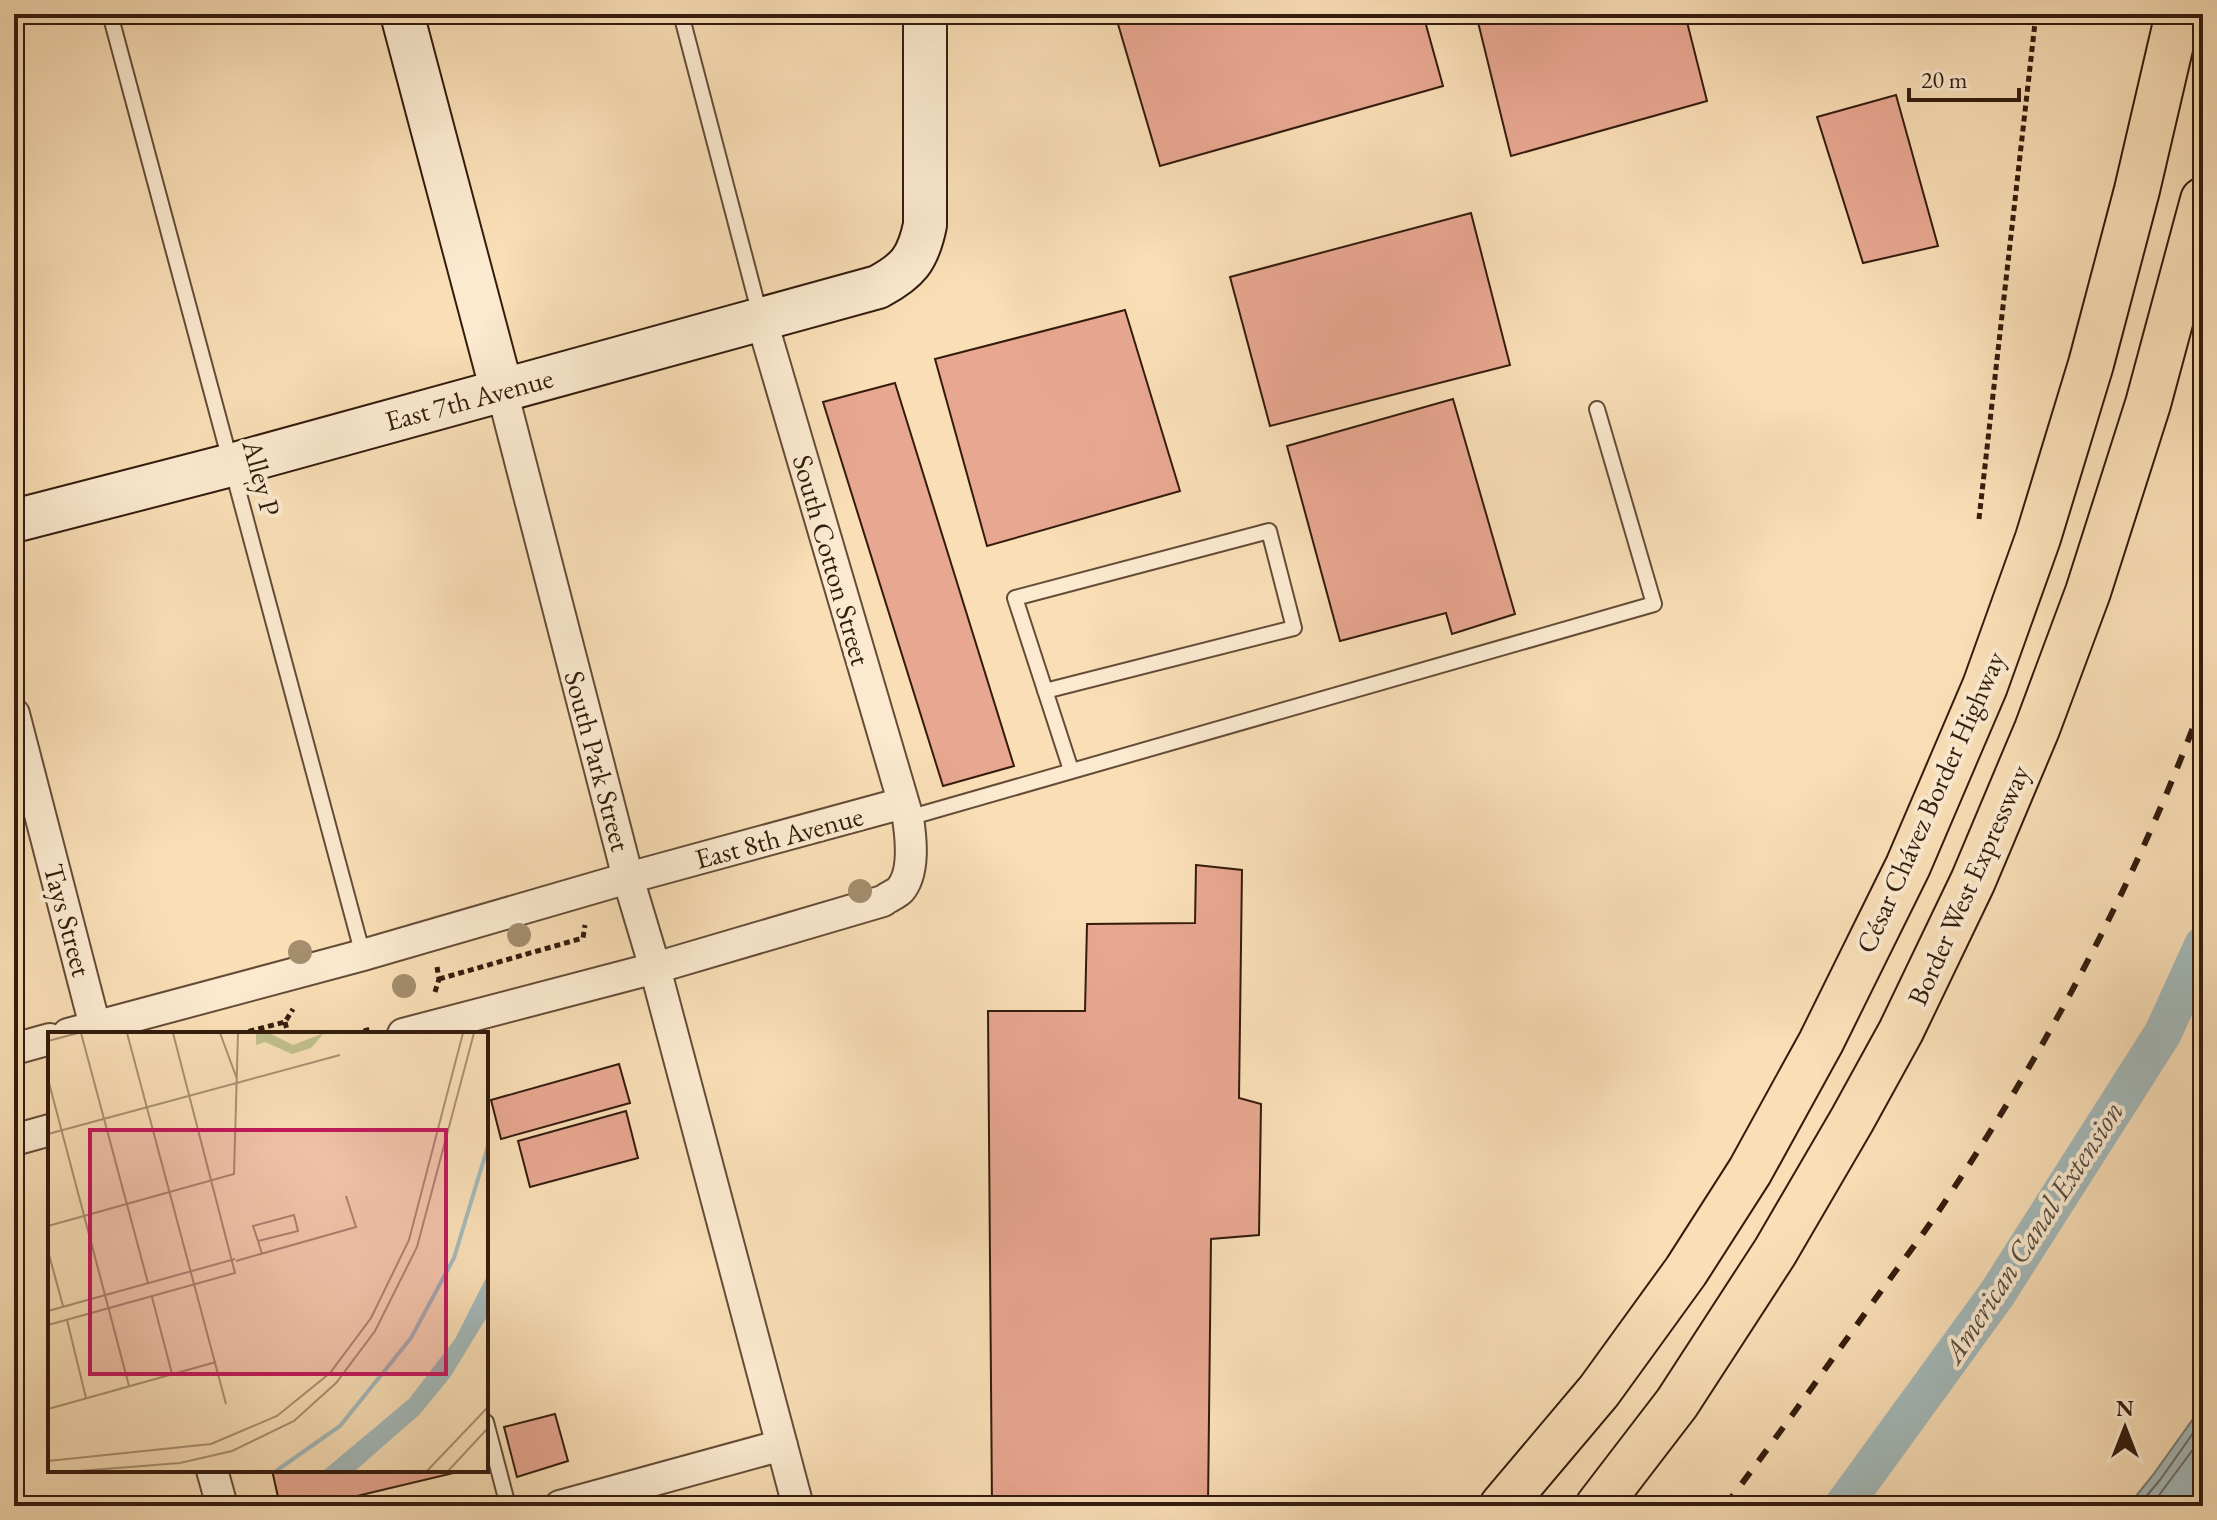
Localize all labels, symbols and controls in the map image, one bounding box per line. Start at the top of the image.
scale bar [1909,52,2019,102]
text: 20 m [1921,64,1968,95]
street label: East 7th Avenue [381,359,557,439]
street label: Alley P [234,435,289,520]
street label: South Cotton Street [785,450,879,670]
street label: César Chávez Border Highway [1847,645,2013,958]
street label: South Park Street [557,667,639,855]
street label: Border West Expressway [1899,758,2038,1011]
street label: East 8th Avenue [691,797,867,877]
street label: Tays Street [36,860,100,980]
inset map [48,1032,488,1472]
water label: American Canal Extension [1932,1093,2132,1372]
north arrow [2085,1388,2165,1468]
text: N [2116,1394,2134,1423]

